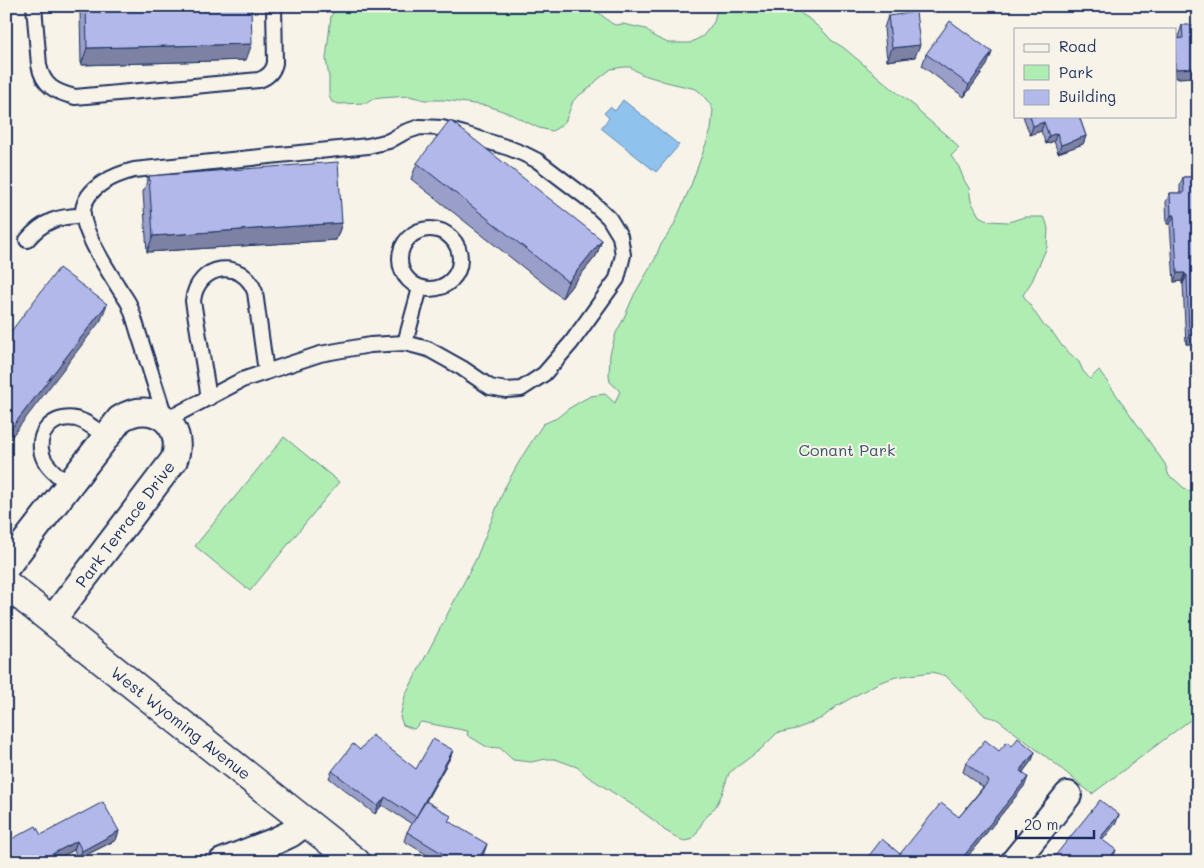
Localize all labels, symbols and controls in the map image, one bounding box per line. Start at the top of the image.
legend [1014,28,1176,118]
text: Road [1059,36,1096,56]
text: Park [1059,62,1093,82]
text: Building [1059,86,1116,106]
park label: Conant Park [798,439,896,460]
street label: Park Terrace Drive [70,456,179,591]
street label: West Wyoming Avenue [107,661,256,784]
scale bar [1016,808,1094,840]
text: 20 m [1024,814,1058,834]

